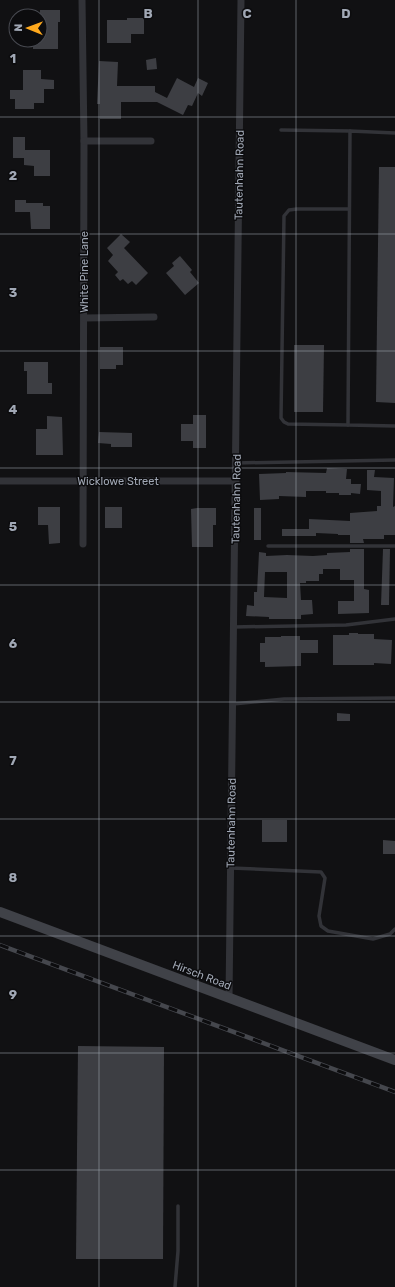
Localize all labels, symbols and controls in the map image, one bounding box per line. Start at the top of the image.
text: B [143,6,153,21]
text: C [242,6,252,21]
text: D [341,6,351,21]
north arrow [8,8,48,48]
text: N [12,24,25,32]
text: 1 [10,51,16,66]
street label: Tautenhahn Road [232,130,247,220]
text: 2 [9,168,17,183]
street label: White Pine Lane [78,231,91,313]
text: 3 [9,285,18,300]
text: 4 [9,402,18,417]
street label: Tautenhahn Road [229,454,244,544]
street label: Wicklowe Street [77,475,159,488]
text: 5 [9,519,17,534]
text: 6 [9,636,18,651]
text: 7 [9,753,17,768]
street label: Tautenhahn Road [224,778,239,868]
text: 8 [9,870,18,885]
street label: Hirsch Road [171,958,233,993]
text: 9 [9,987,17,1002]

